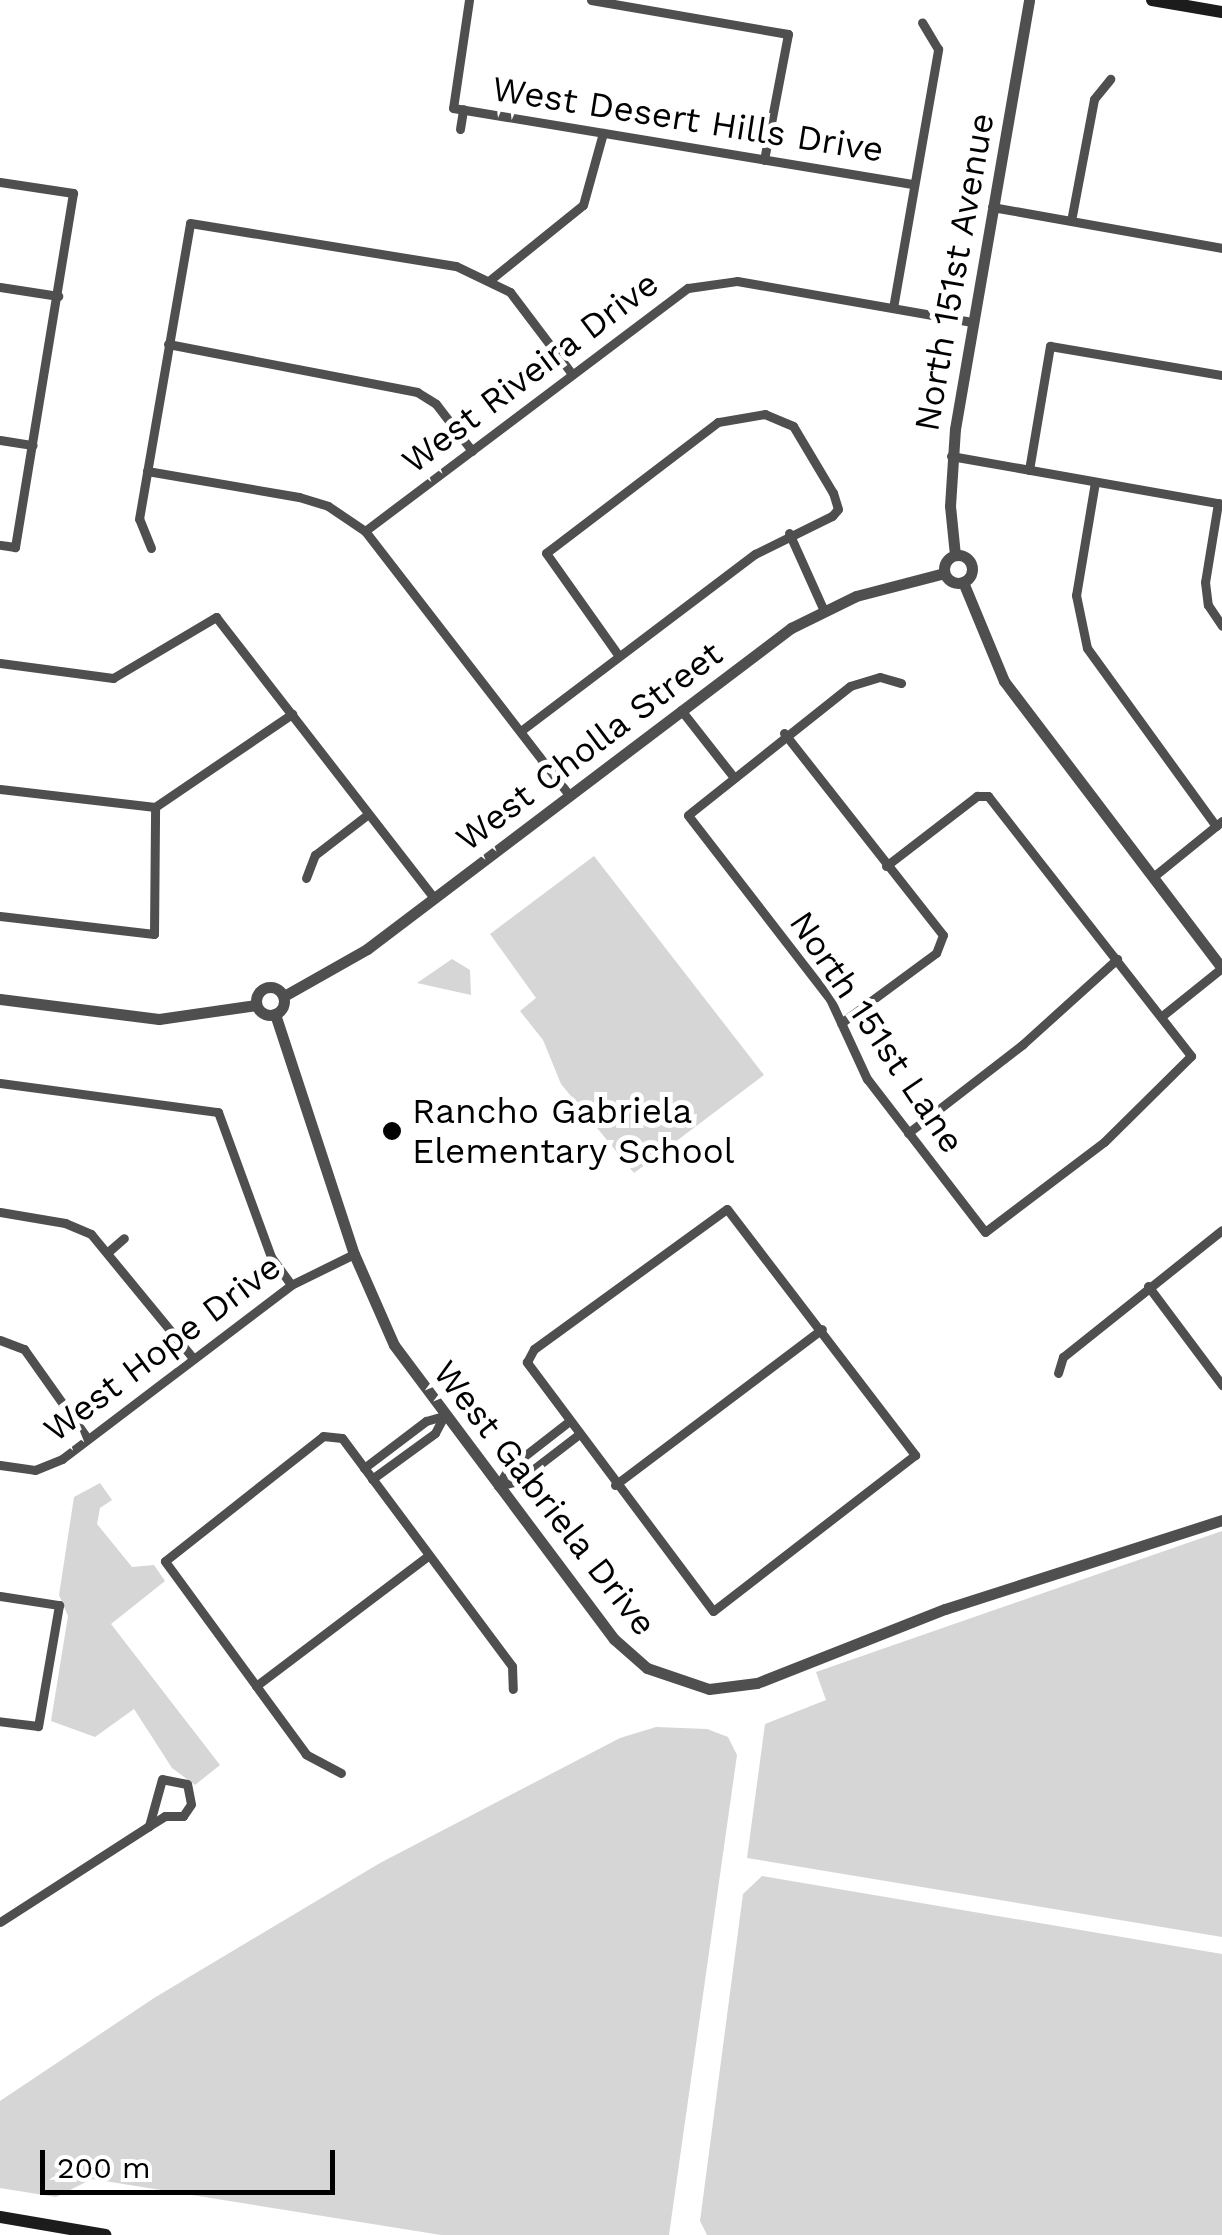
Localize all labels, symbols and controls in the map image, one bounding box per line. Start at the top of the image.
street label: West Desert Hills Drive [489,67,887,171]
street label: North 151st Avenue [905,109,1003,435]
street label: West Riveira Drive [393,262,667,482]
street label: West Cholla Street [447,632,731,860]
street label: North 151st Lane [780,903,974,1161]
place label: Rancho Gabriela Elementary School [412,1090,735,1172]
marker: Rancho Gabriela Elementary School [381,1120,403,1142]
street label: West Hope Drive [35,1245,289,1451]
street label: West Gabriela Drive [424,1352,666,1644]
scale bar [45,2130,340,2192]
text: 200 m [57,2150,151,2185]

